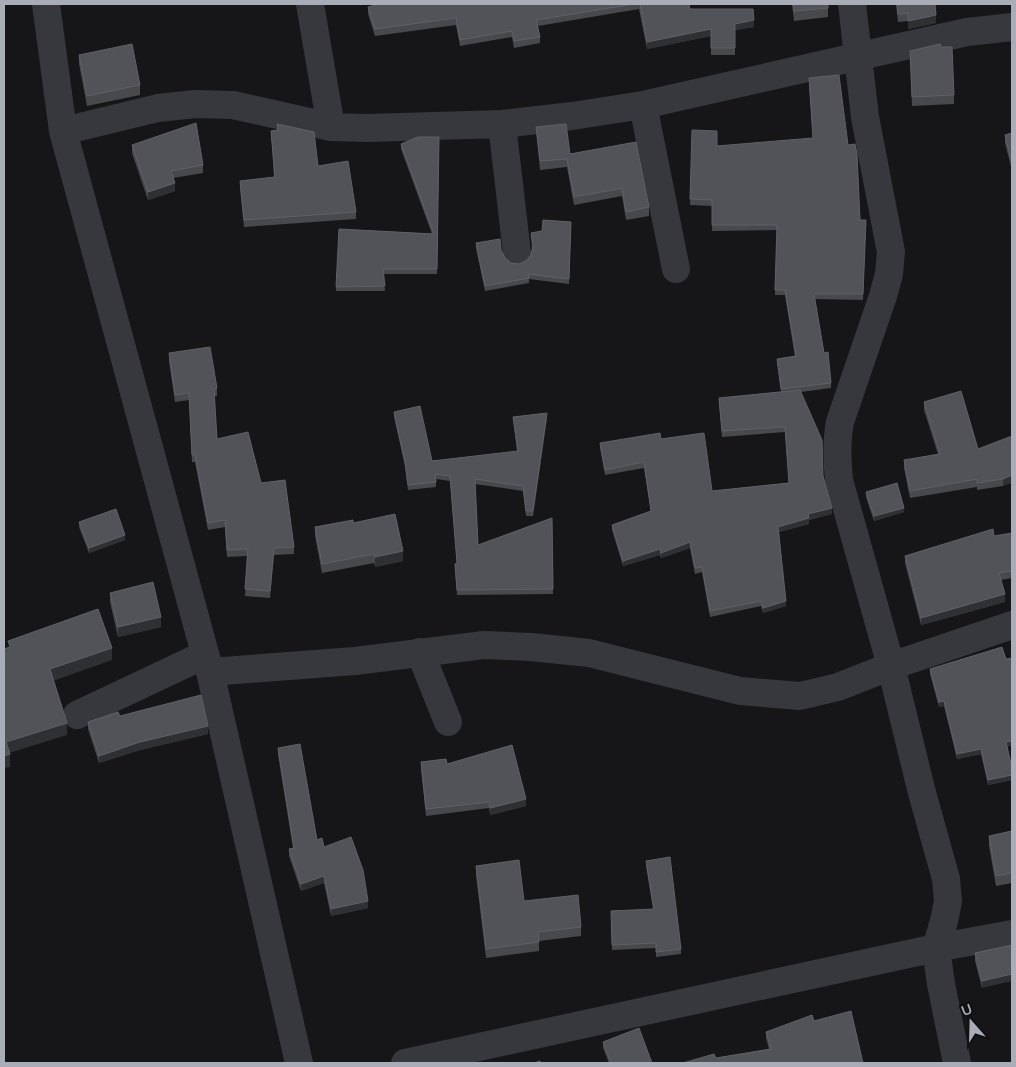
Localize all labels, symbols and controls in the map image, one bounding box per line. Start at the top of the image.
north arrow [946,997,996,1047]
text: U [959,1000,975,1021]

